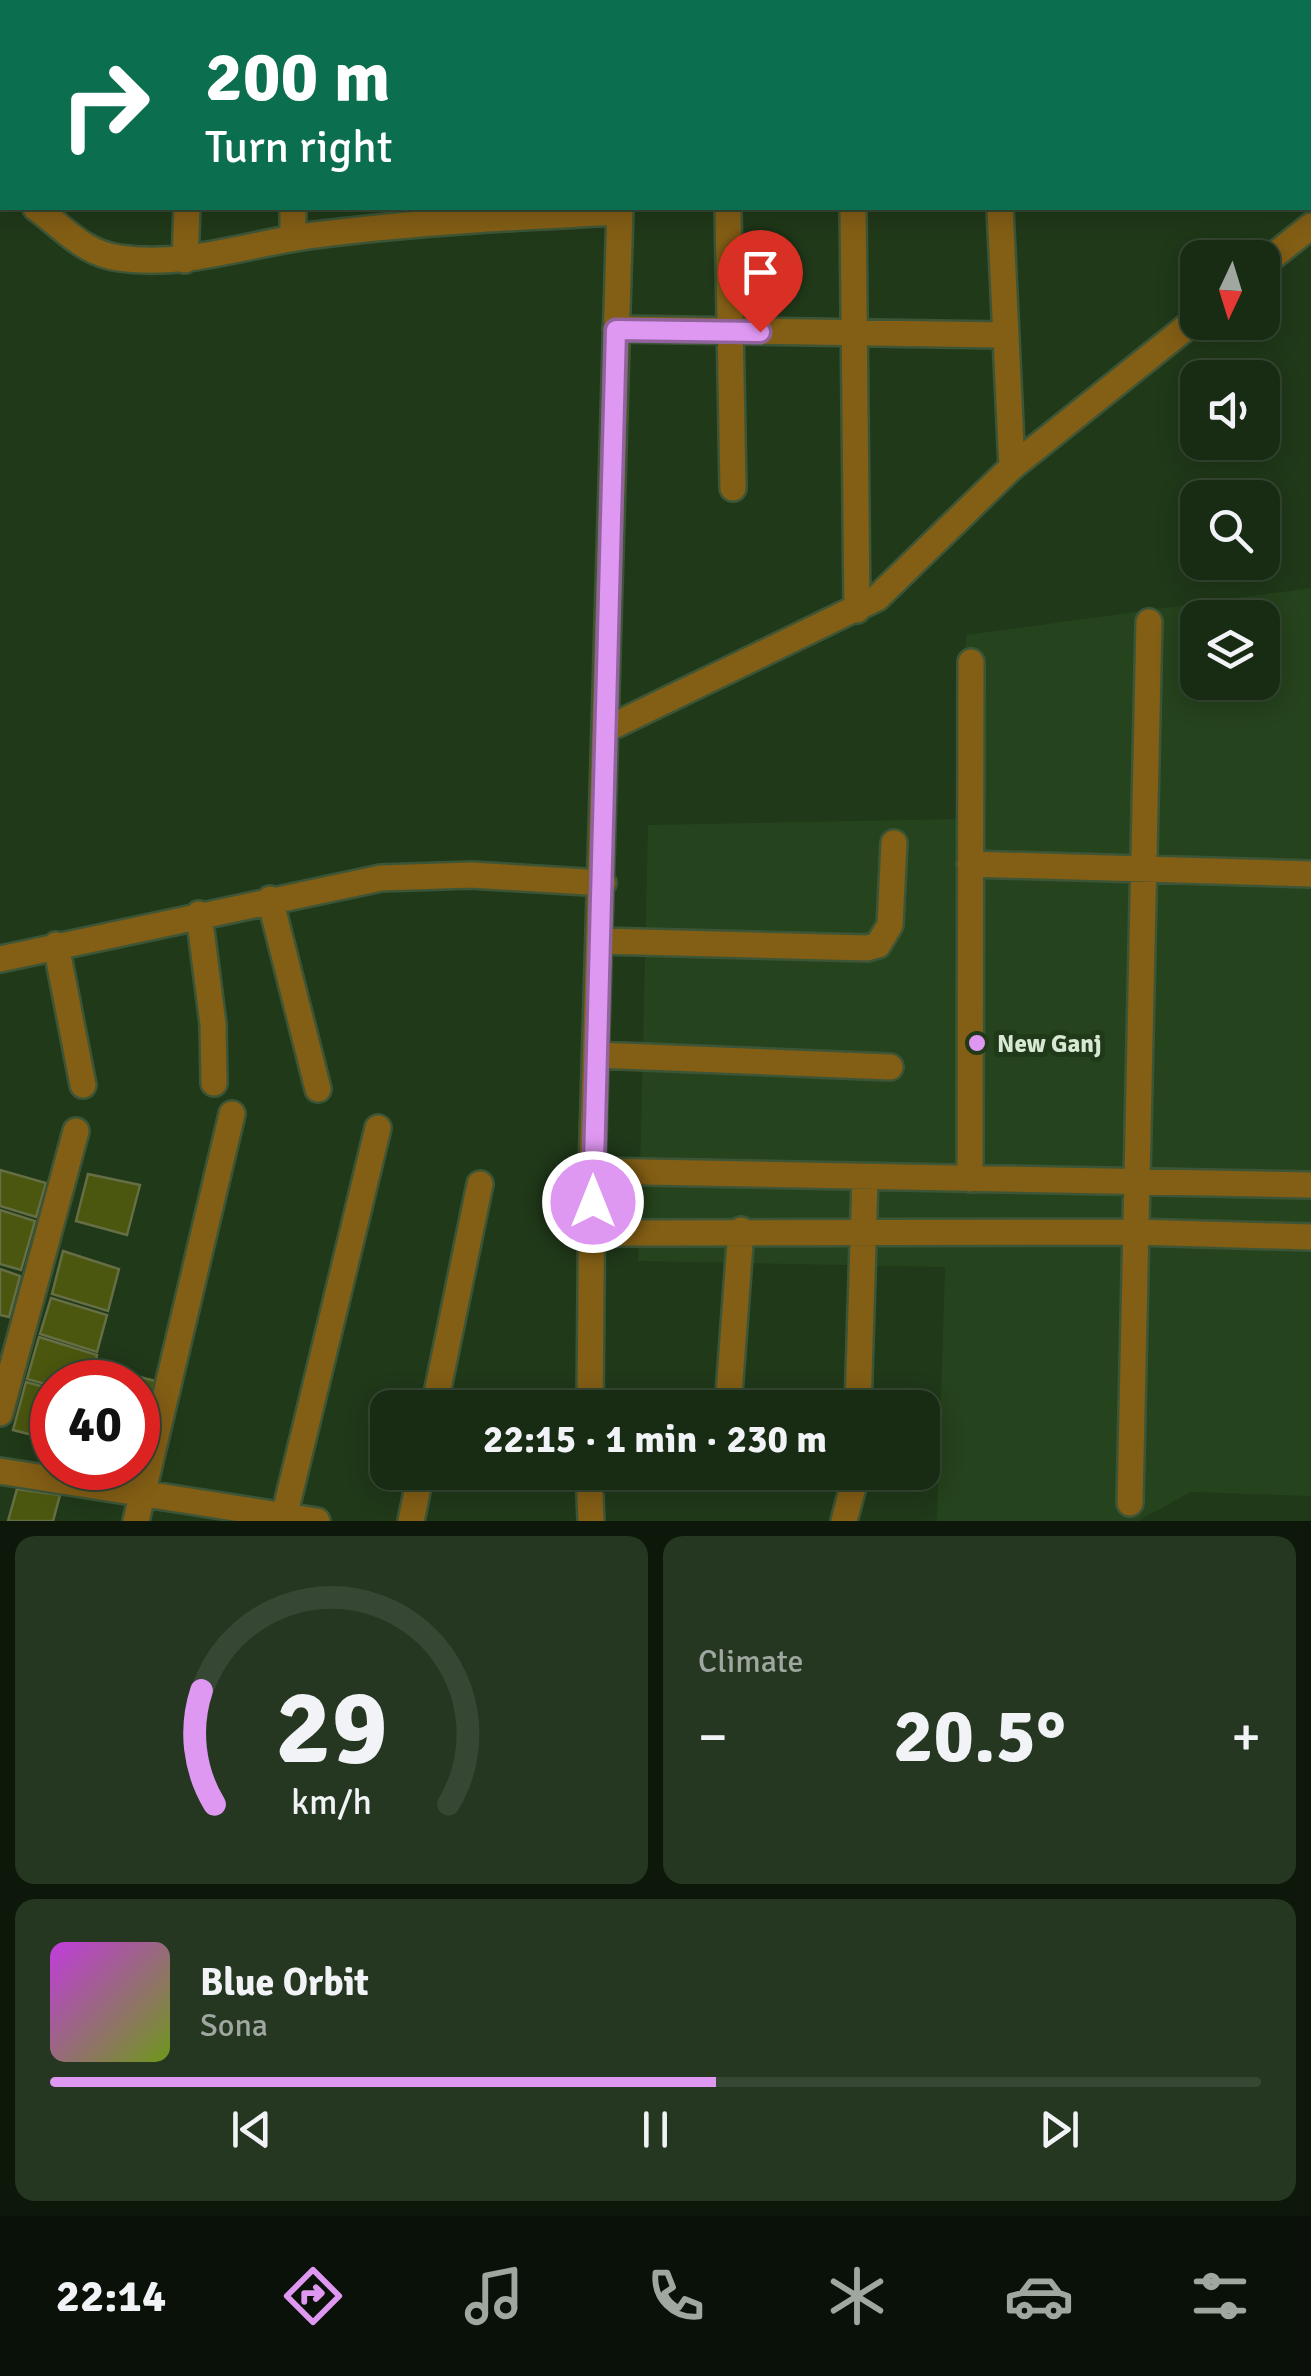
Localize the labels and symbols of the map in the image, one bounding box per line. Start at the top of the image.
pin [718,230,803,333]
north arrow [1180,240,1280,340]
place label: New Ganj [997,1028,1102,1059]
marker: New Ganj [966,1032,988,1054]
position arrow [541,1150,645,1254]
speed limit sign: 40 [30,1360,160,1490]

